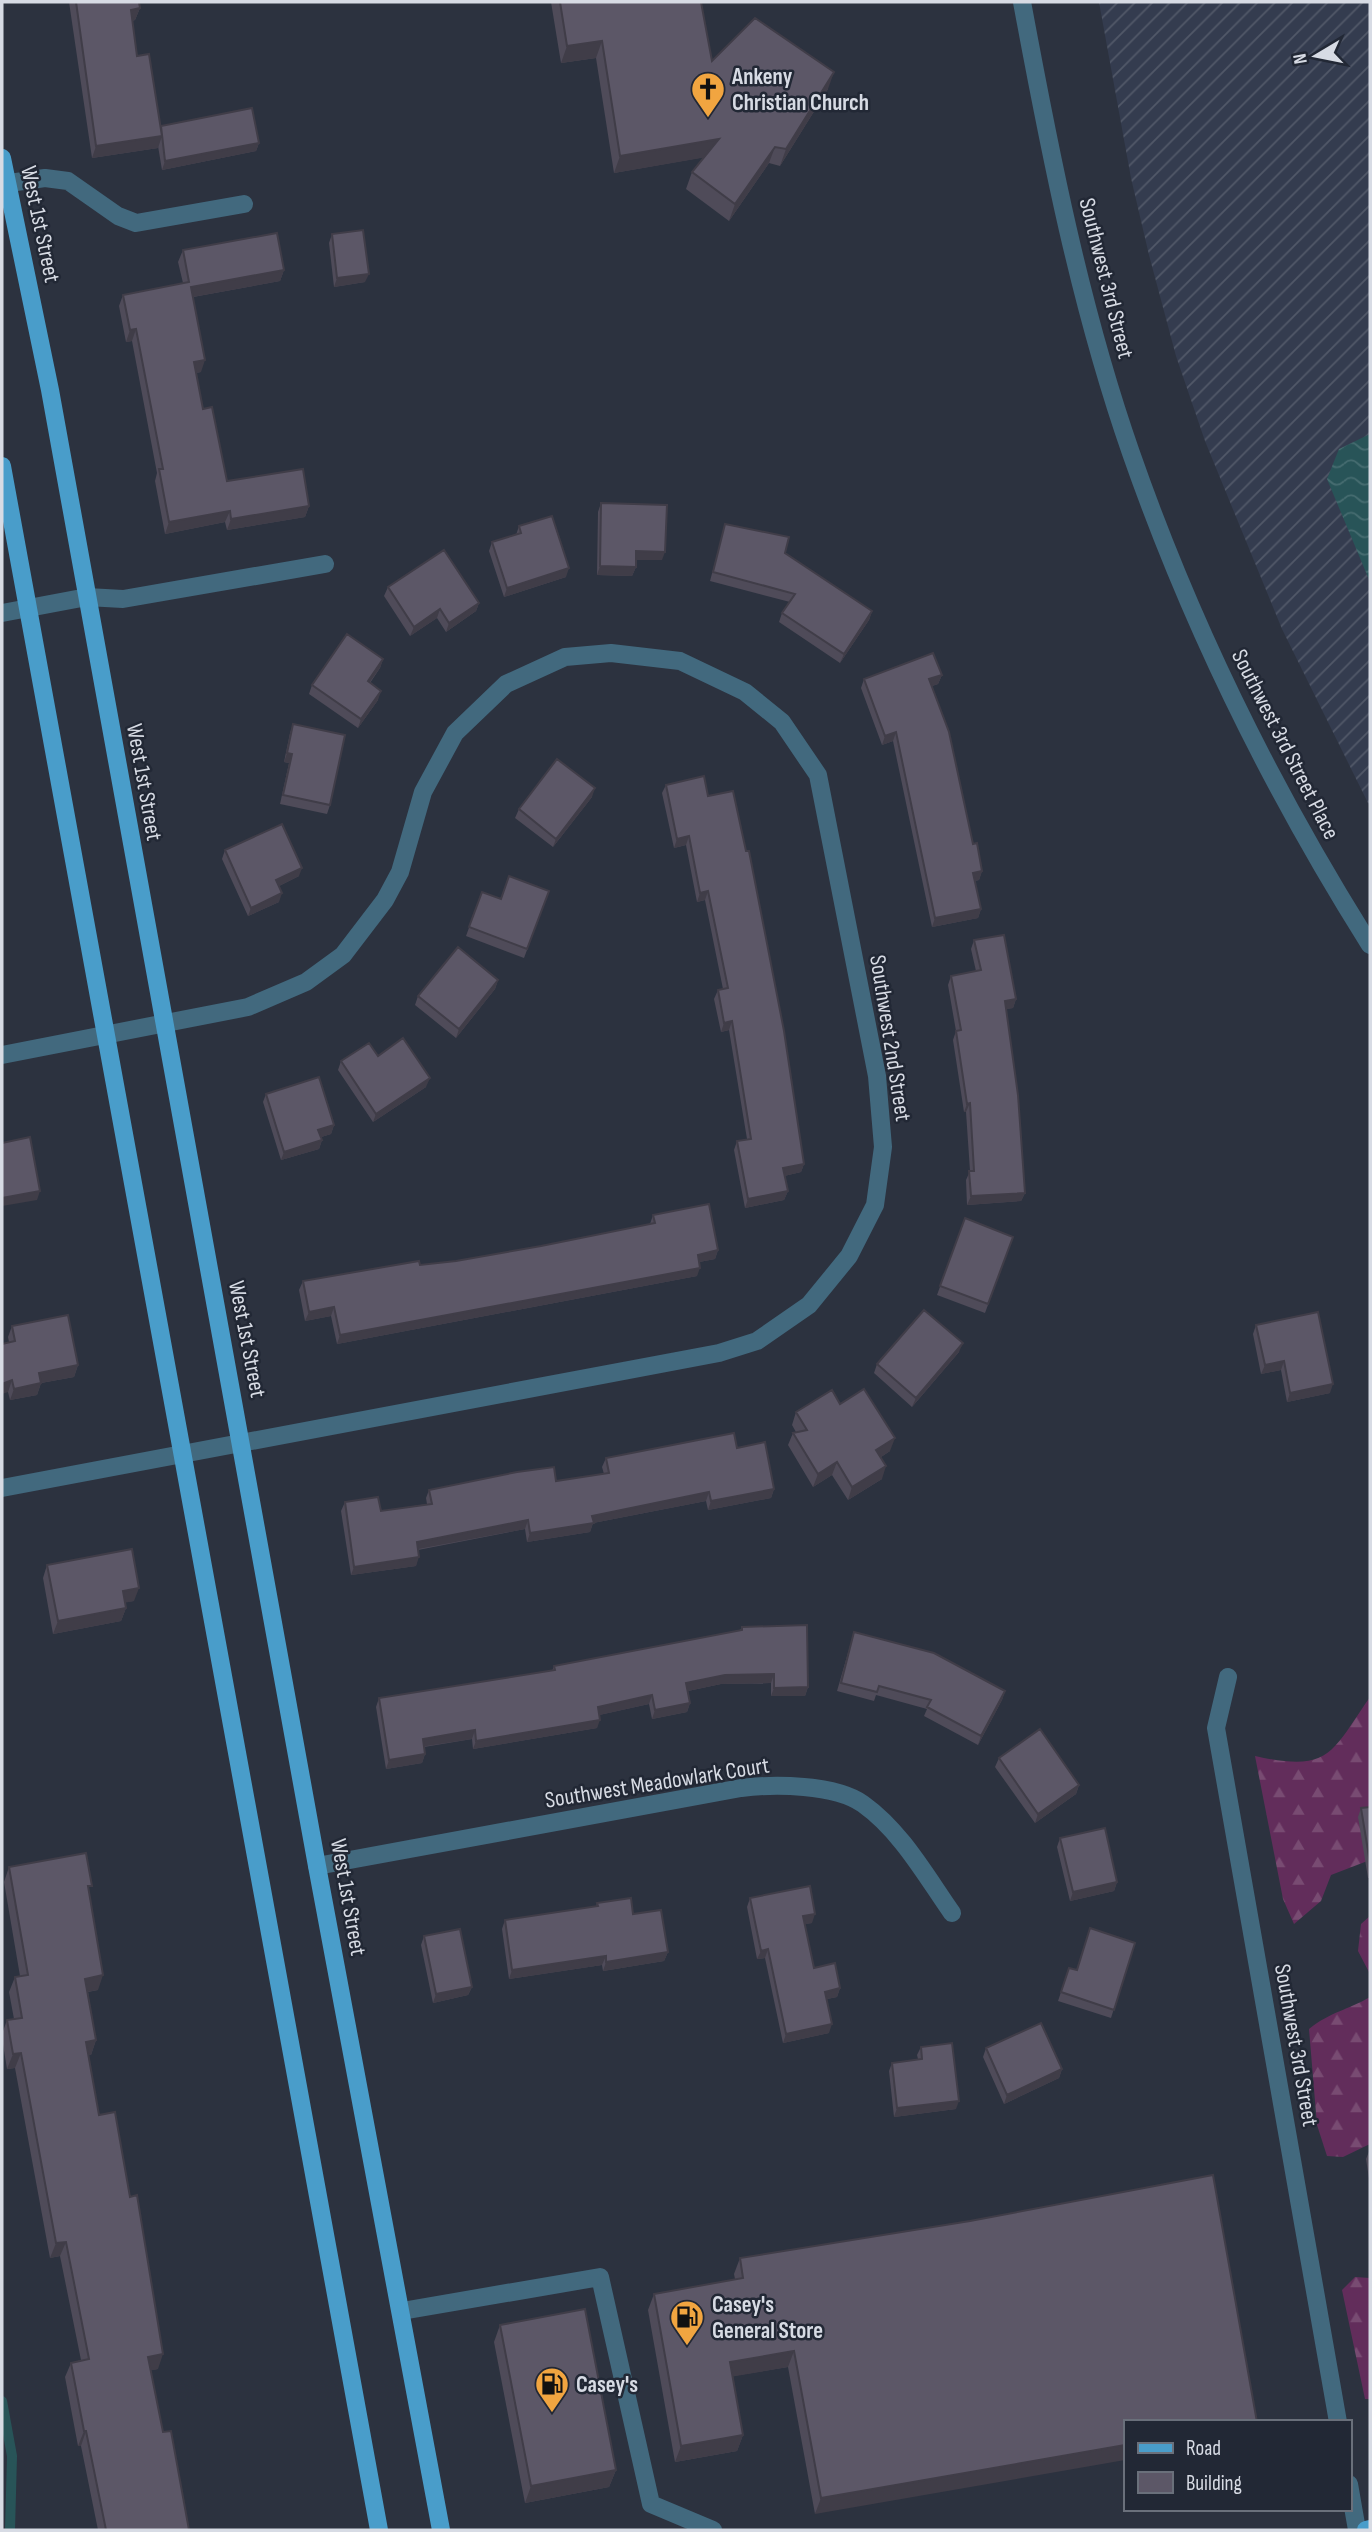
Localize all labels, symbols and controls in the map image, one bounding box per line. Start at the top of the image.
north arrow [1281,21,1351,91]
text: N [1289,52,1313,66]
place label: Ankeny Christian Church [731,63,869,117]
church icon: Ankeny Christian Church [689,70,727,119]
street label: West 1st Street [14,163,66,285]
street label: Southwest 3rd Street [1073,195,1140,361]
street label: Southwest 3rd Street Place [1225,645,1345,844]
street label: West 1st Street [120,722,168,843]
street label: Southwest 2nd Street [863,953,917,1123]
street label: West 1st Street [222,1278,272,1400]
street label: Southwest Meadowlark Court [543,1751,771,1815]
street label: West 1st Street [324,1837,372,1958]
street label: Southwest 3rd Street [1268,1962,1324,2129]
place label: Casey's General Store [712,2291,823,2345]
fuel station icon: Casey's General Store [668,2298,706,2347]
fuel station icon: Casey's [533,2365,571,2414]
place label: Casey's [576,2371,638,2399]
legend [1124,2420,1351,2511]
text: Road [1186,2436,1221,2461]
text: Building [1186,2471,1242,2496]

